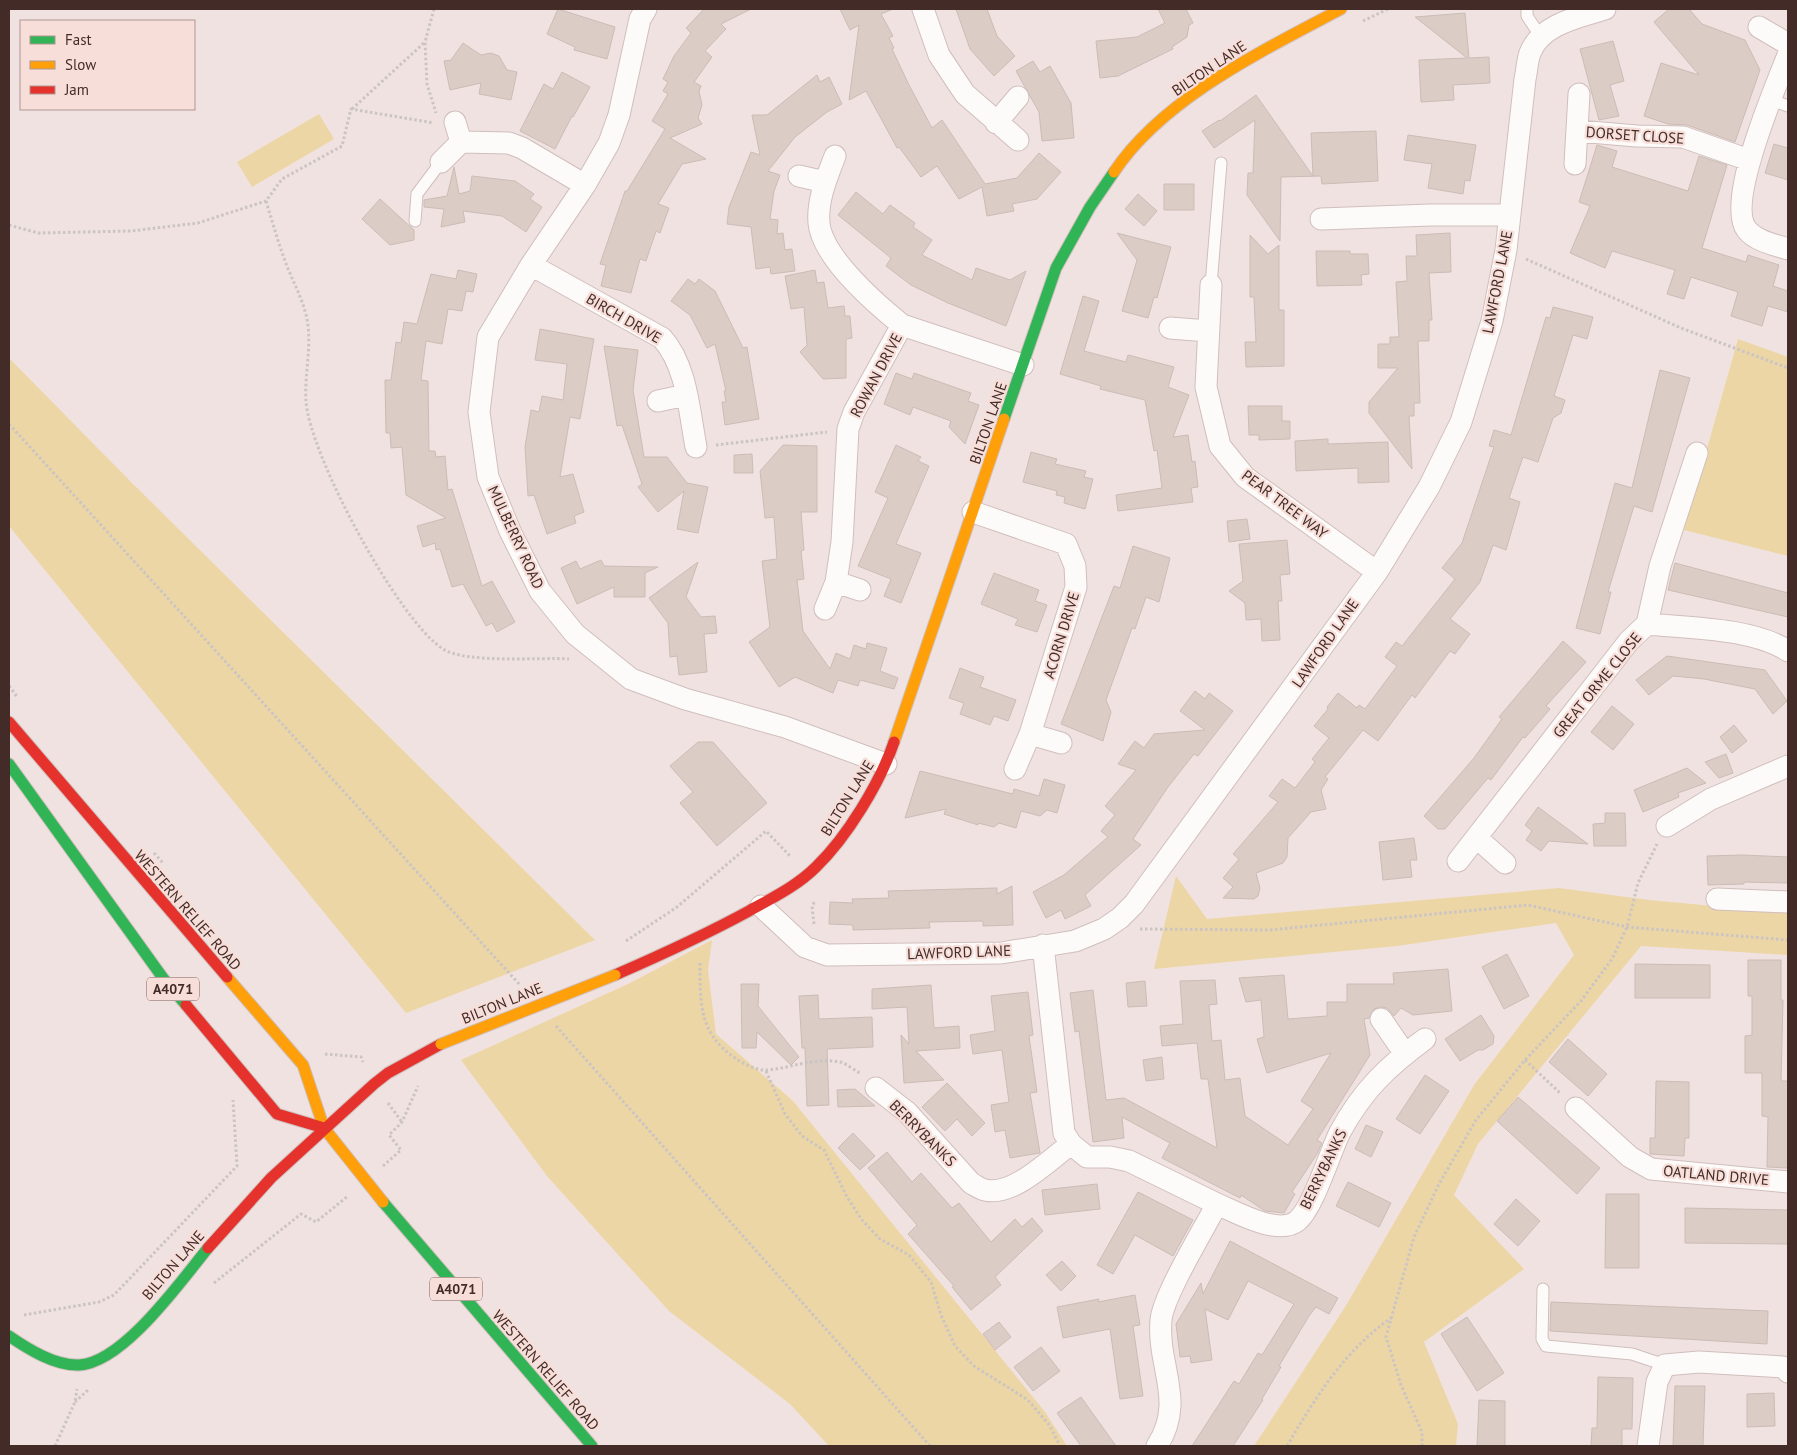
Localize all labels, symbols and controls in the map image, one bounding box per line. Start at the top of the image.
legend [20,20,195,110]
text: Fast [65,30,92,49]
street label: BILTON LANE [1168,36,1250,100]
text: Slow [65,55,96,74]
text: Jam [64,80,89,99]
street label: DORSET CLOSE [1585,122,1685,148]
street label: LAWFORD LANE [1478,229,1516,335]
street label: BIRCH DRIVE [583,289,665,347]
street label: ROWAN DRIVE [846,330,906,420]
street label: BILTON LANE [965,379,1011,467]
street label: PEAR TREE WAY [1238,465,1332,543]
street label: MULBERRY ROAD [484,482,548,592]
street label: ACORN DRIVE [1039,589,1083,681]
street label: LAWFORD LANE [1287,595,1363,691]
street label: GREAT ORME CLOSE [1549,628,1645,742]
street label: BILTON LANE [816,757,878,839]
street label: WESTERN RELIEF ROAD [130,846,246,974]
street label: LAWFORD LANE [907,941,1011,963]
road number: A4071 [147,978,199,1001]
street label: BILTON LANE [459,978,545,1028]
street label: BERRYBANKS [886,1096,960,1170]
street label: BERRYBANKS [1295,1126,1351,1212]
street label: OATLAND DRIVE [1662,1161,1770,1189]
street label: BILTON LANE [138,1226,208,1304]
road number: A4071 [430,1278,482,1300]
street label: WESTERN RELIEF ROAD [488,1306,604,1434]

